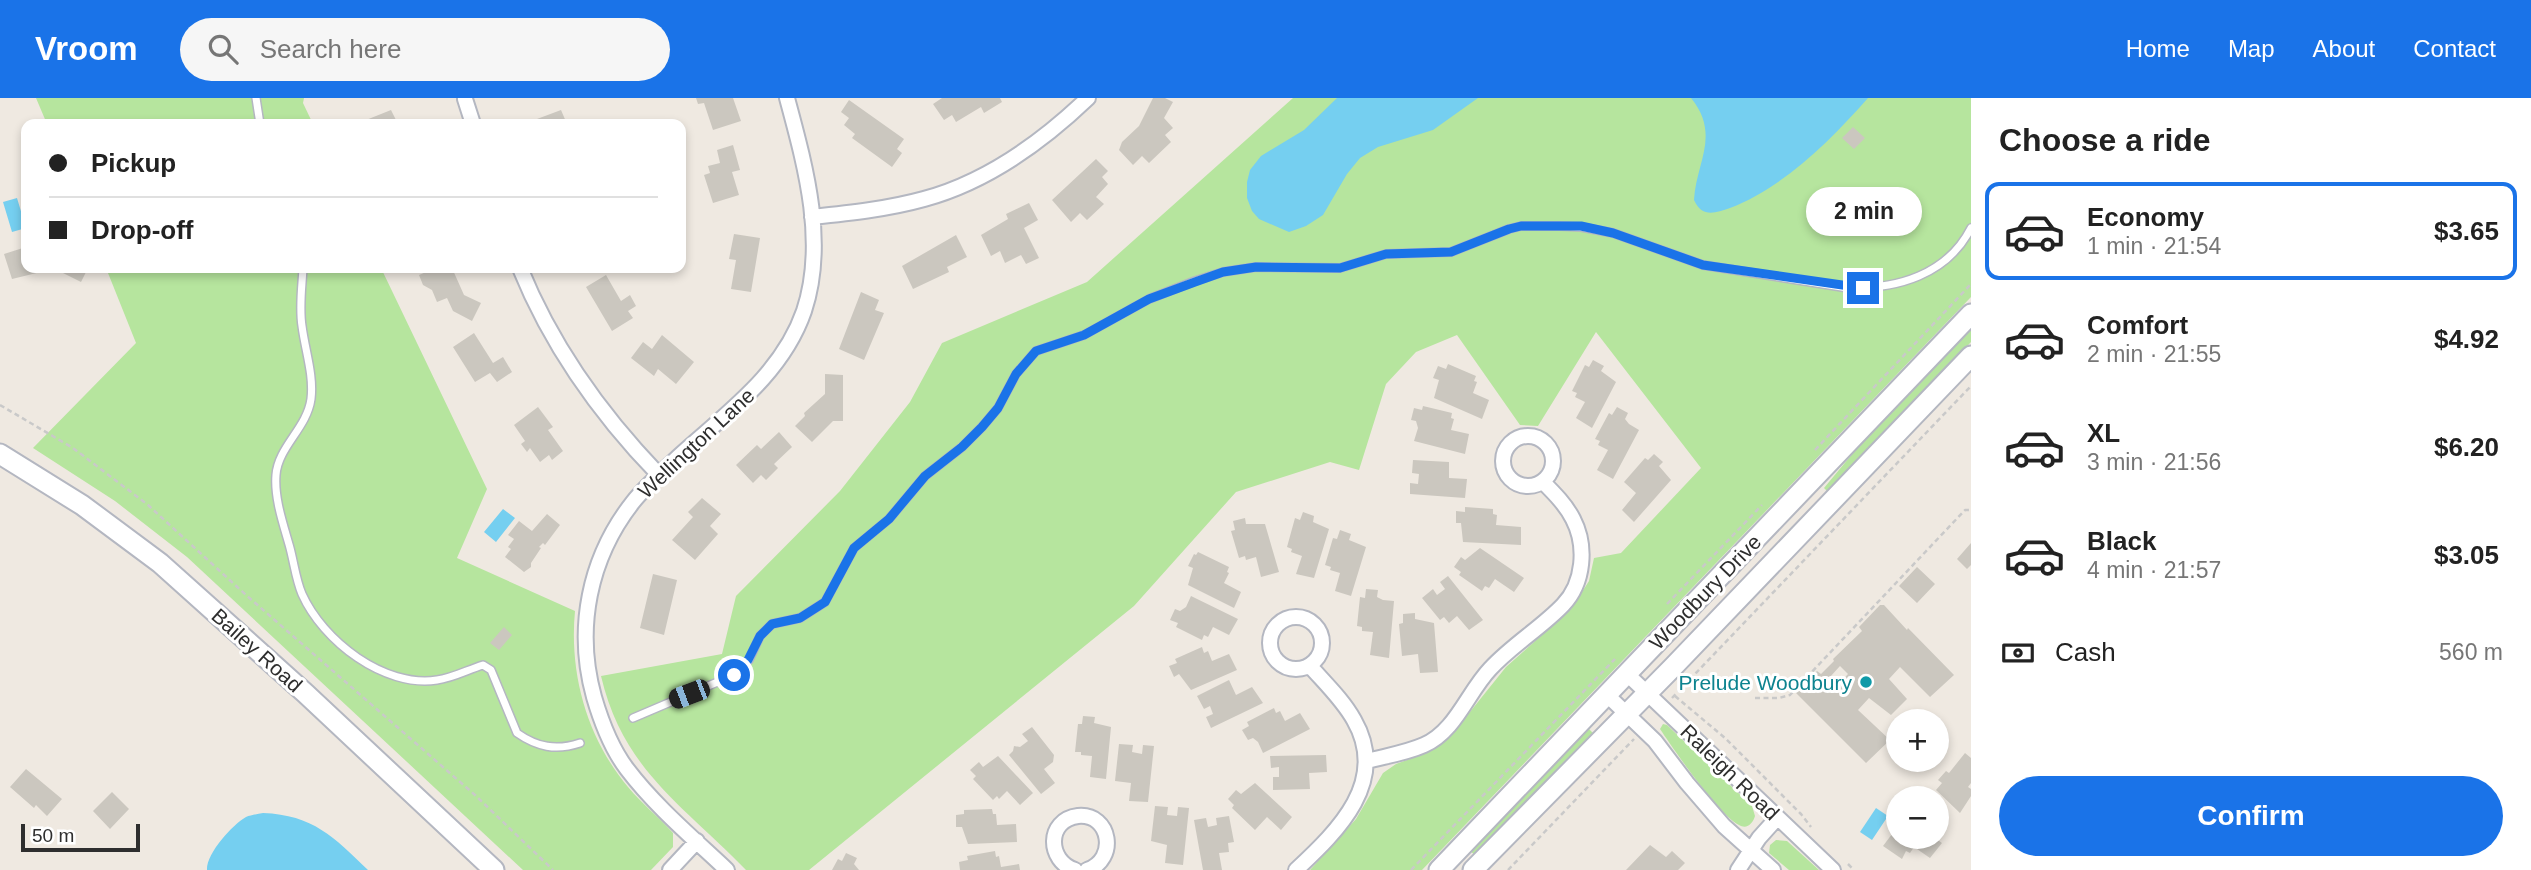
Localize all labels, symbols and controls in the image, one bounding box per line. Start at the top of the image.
search box [180,18,670,81]
text: Vroom [35,30,138,67]
icon: search [204,30,242,68]
text: Search here [260,34,401,64]
text: Home [2126,35,2190,62]
text: Map [2228,35,2275,62]
text: About [2313,35,2375,62]
text: Contact [2413,35,2496,62]
text: Choose a ride [1999,122,2211,158]
text: Pickup [91,148,176,178]
callout: 2 min [1805,186,1921,236]
text: 2 min [1834,198,1894,224]
icon: car [2003,200,2066,263]
text: Economy [2087,202,2204,232]
text: Drop-off [91,215,194,245]
text: $3.65 [2434,216,2499,246]
text: 1 min · 21:54 [2087,233,2221,259]
route end [1847,272,1879,304]
icon: car [2003,308,2066,371]
text: Comfort [2087,310,2188,340]
text: $4.92 [2434,324,2499,354]
text: 2 min · 21:55 [2087,341,2221,367]
street label: Wellington Lane [633,383,759,503]
icon: car [2003,416,2066,479]
text: XL [2087,418,2120,448]
text: $6.20 [2434,432,2499,462]
text: 3 min · 21:56 [2087,449,2221,475]
icon: car [2003,524,2066,587]
text: Black [2087,526,2156,556]
street label: Woodbury Drive [1645,530,1765,654]
text: $3.05 [2434,540,2499,570]
text: 4 min · 21:57 [2087,557,2221,583]
street label: Bailey Road [207,604,307,696]
icon: cash [1999,634,2037,672]
text: Cash [2055,637,2116,667]
text: 560 m [2439,639,2503,665]
route start [718,659,750,691]
place label: Prelude Woodbury [1678,671,1852,694]
marker: Prelude Woodbury [1858,674,1874,690]
car [666,677,713,711]
map controls [1886,709,1949,849]
button: + [1886,709,1949,772]
street label: Raleigh Road [1676,720,1784,824]
button: Confirm [1999,776,2503,856]
button: − [1886,786,1949,849]
scale bar [21,821,140,853]
text: 50 m [32,825,74,846]

